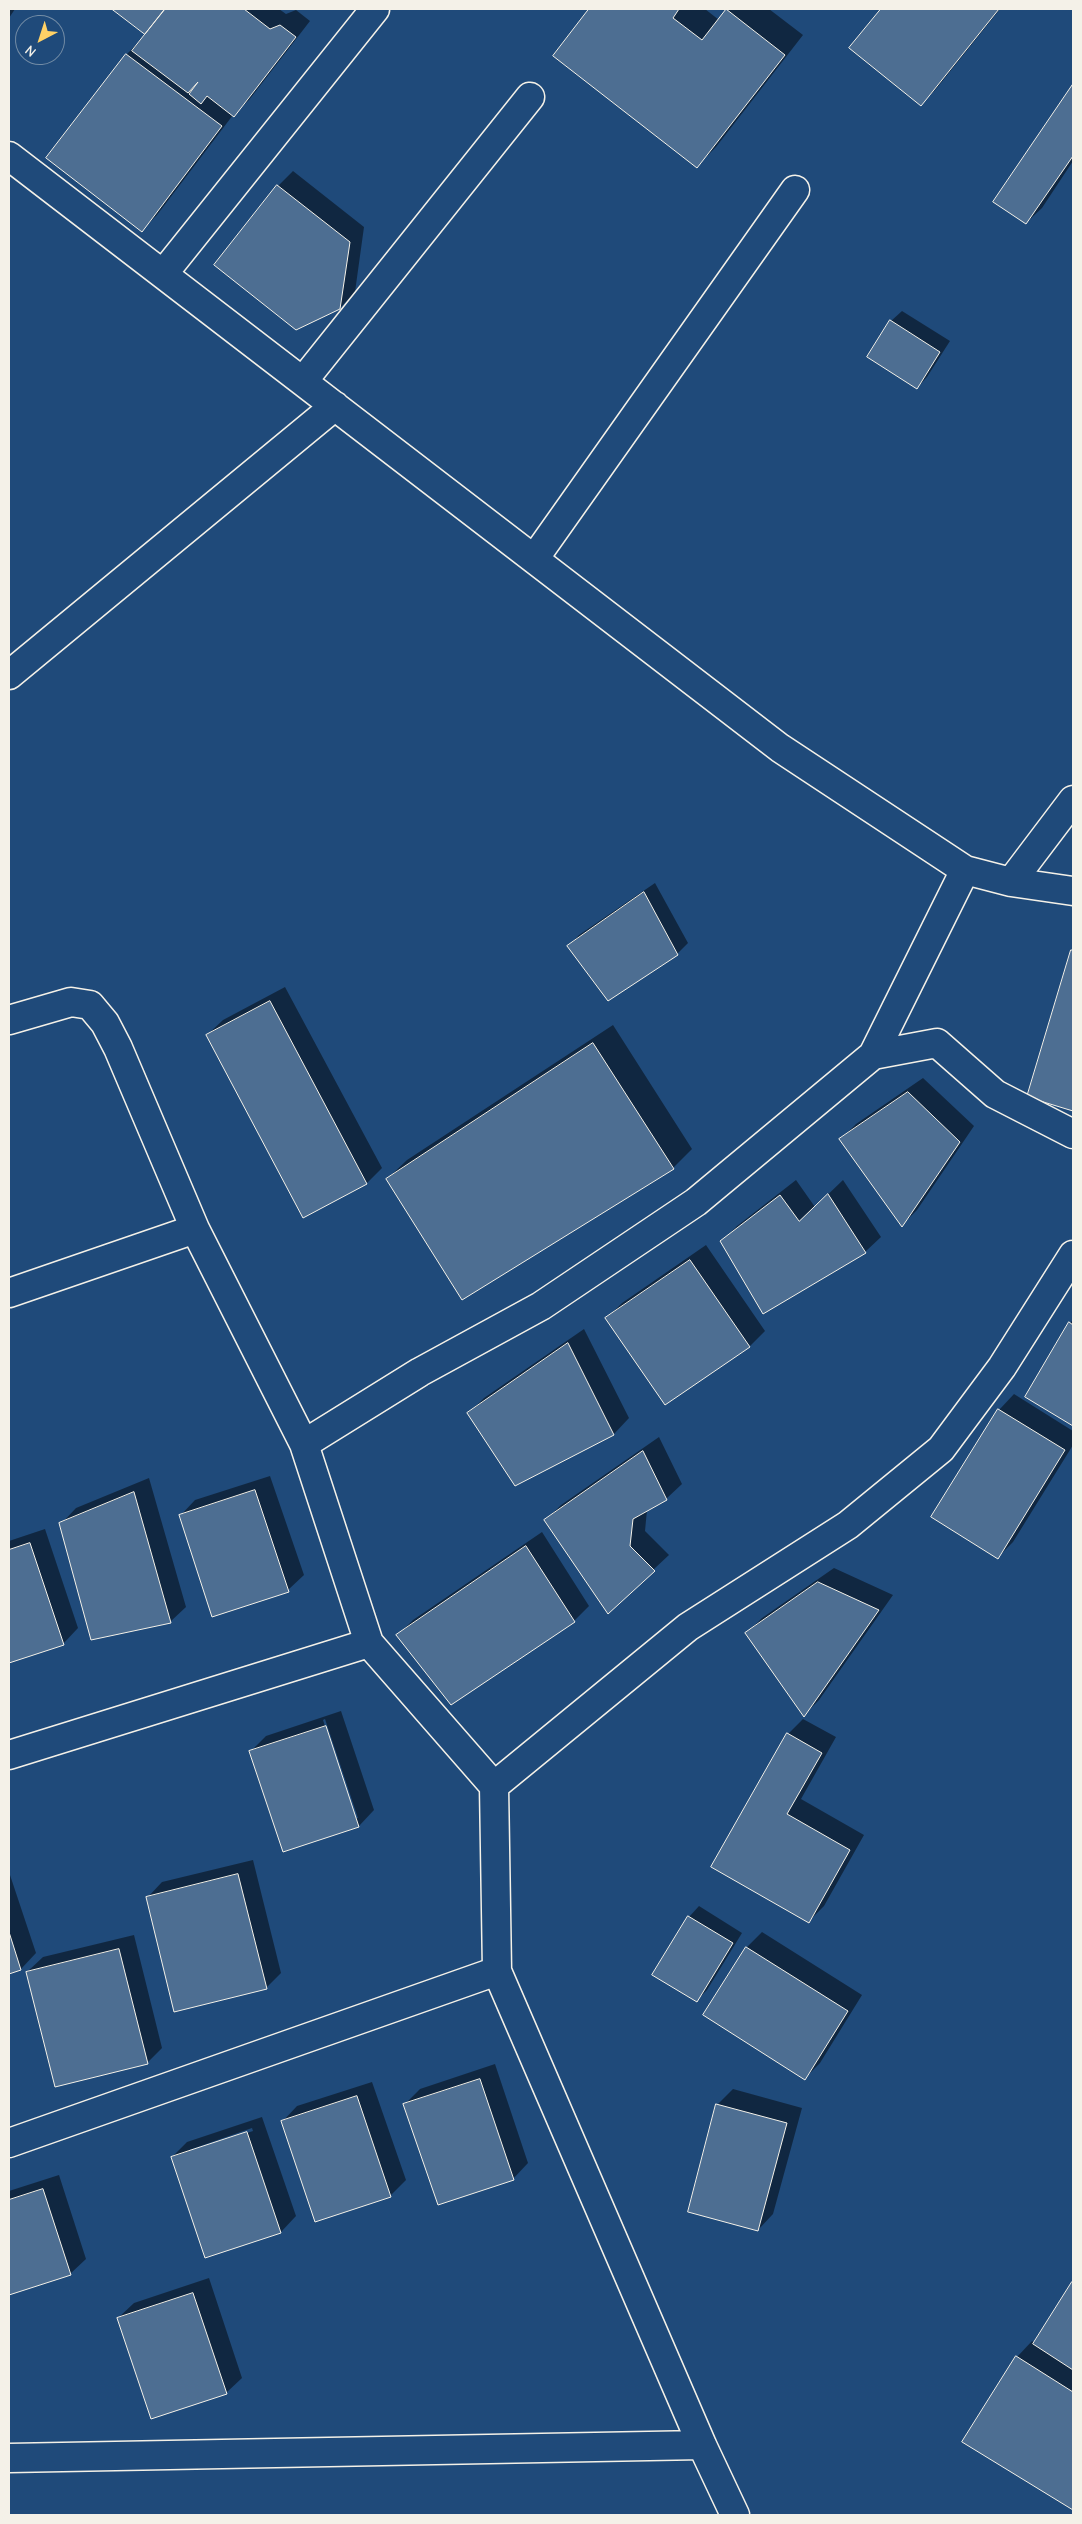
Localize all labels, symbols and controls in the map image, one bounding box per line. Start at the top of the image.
north arrow [15,15,65,65]
text: N [22,42,40,61]

